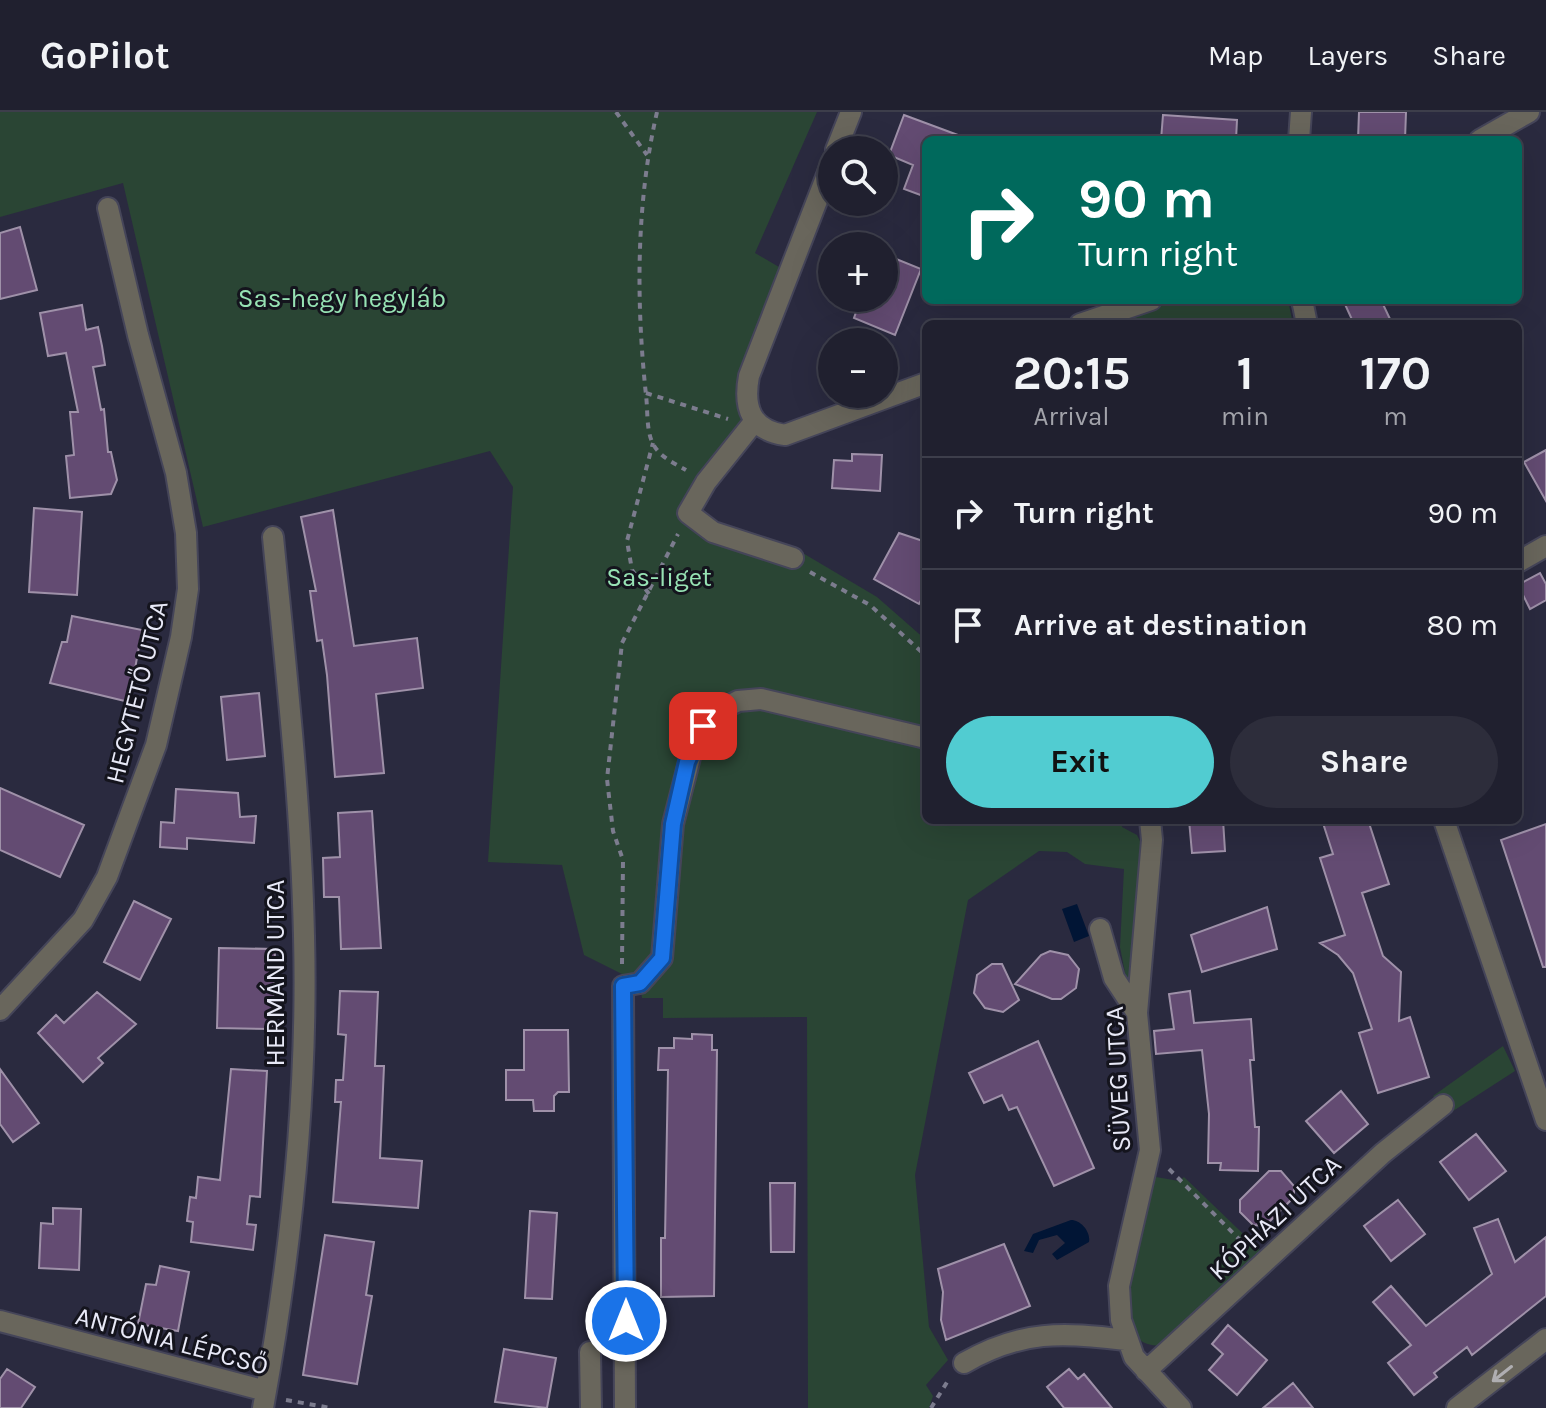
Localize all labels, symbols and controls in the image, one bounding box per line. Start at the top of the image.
text: GoPilot [40,33,170,78]
text: Map [1208,39,1263,72]
text: Layers [1307,39,1388,72]
text: Share [1432,39,1506,72]
map controls [818,136,898,408]
button: search [818,136,898,216]
text: 90 m [1078,166,1215,231]
icon: right [946,168,1050,272]
button: + [818,232,898,312]
text: Turn right [1078,233,1238,275]
park label: Sas-hegy hegyláb [238,283,446,314]
button: − [818,328,898,408]
text: 20:15 [1013,345,1130,401]
text: 1 [1236,345,1254,401]
text: 170 [1360,345,1431,401]
text: Arrival [1033,401,1110,432]
text: min [1221,401,1269,432]
text: m [1383,401,1408,432]
icon: right [946,491,990,535]
text: Turn right [1014,495,1154,531]
text: 90 m [1428,495,1498,531]
park label: Sas-liget [606,562,712,593]
street label: HEGYTETŐ UTCA [99,597,175,787]
icon: arrive [946,603,990,647]
text: Arrive at destination [1014,607,1308,643]
text: 80 m [1427,607,1498,643]
pin [669,692,737,760]
icon: arrive [681,704,725,748]
button: Exit [946,716,1214,808]
button: Share [1230,716,1498,808]
street label: HERMÁND UTCA [259,880,291,1066]
street label: SÜVEG UTCA [1099,1005,1137,1153]
street label: KÓPHÁZI UTCA [1202,1148,1347,1287]
position arrow [584,1279,668,1363]
street label: ANTÓNIA LÉPCSŐ [72,1299,272,1382]
one-way arrow [1492,1365,1513,1382]

